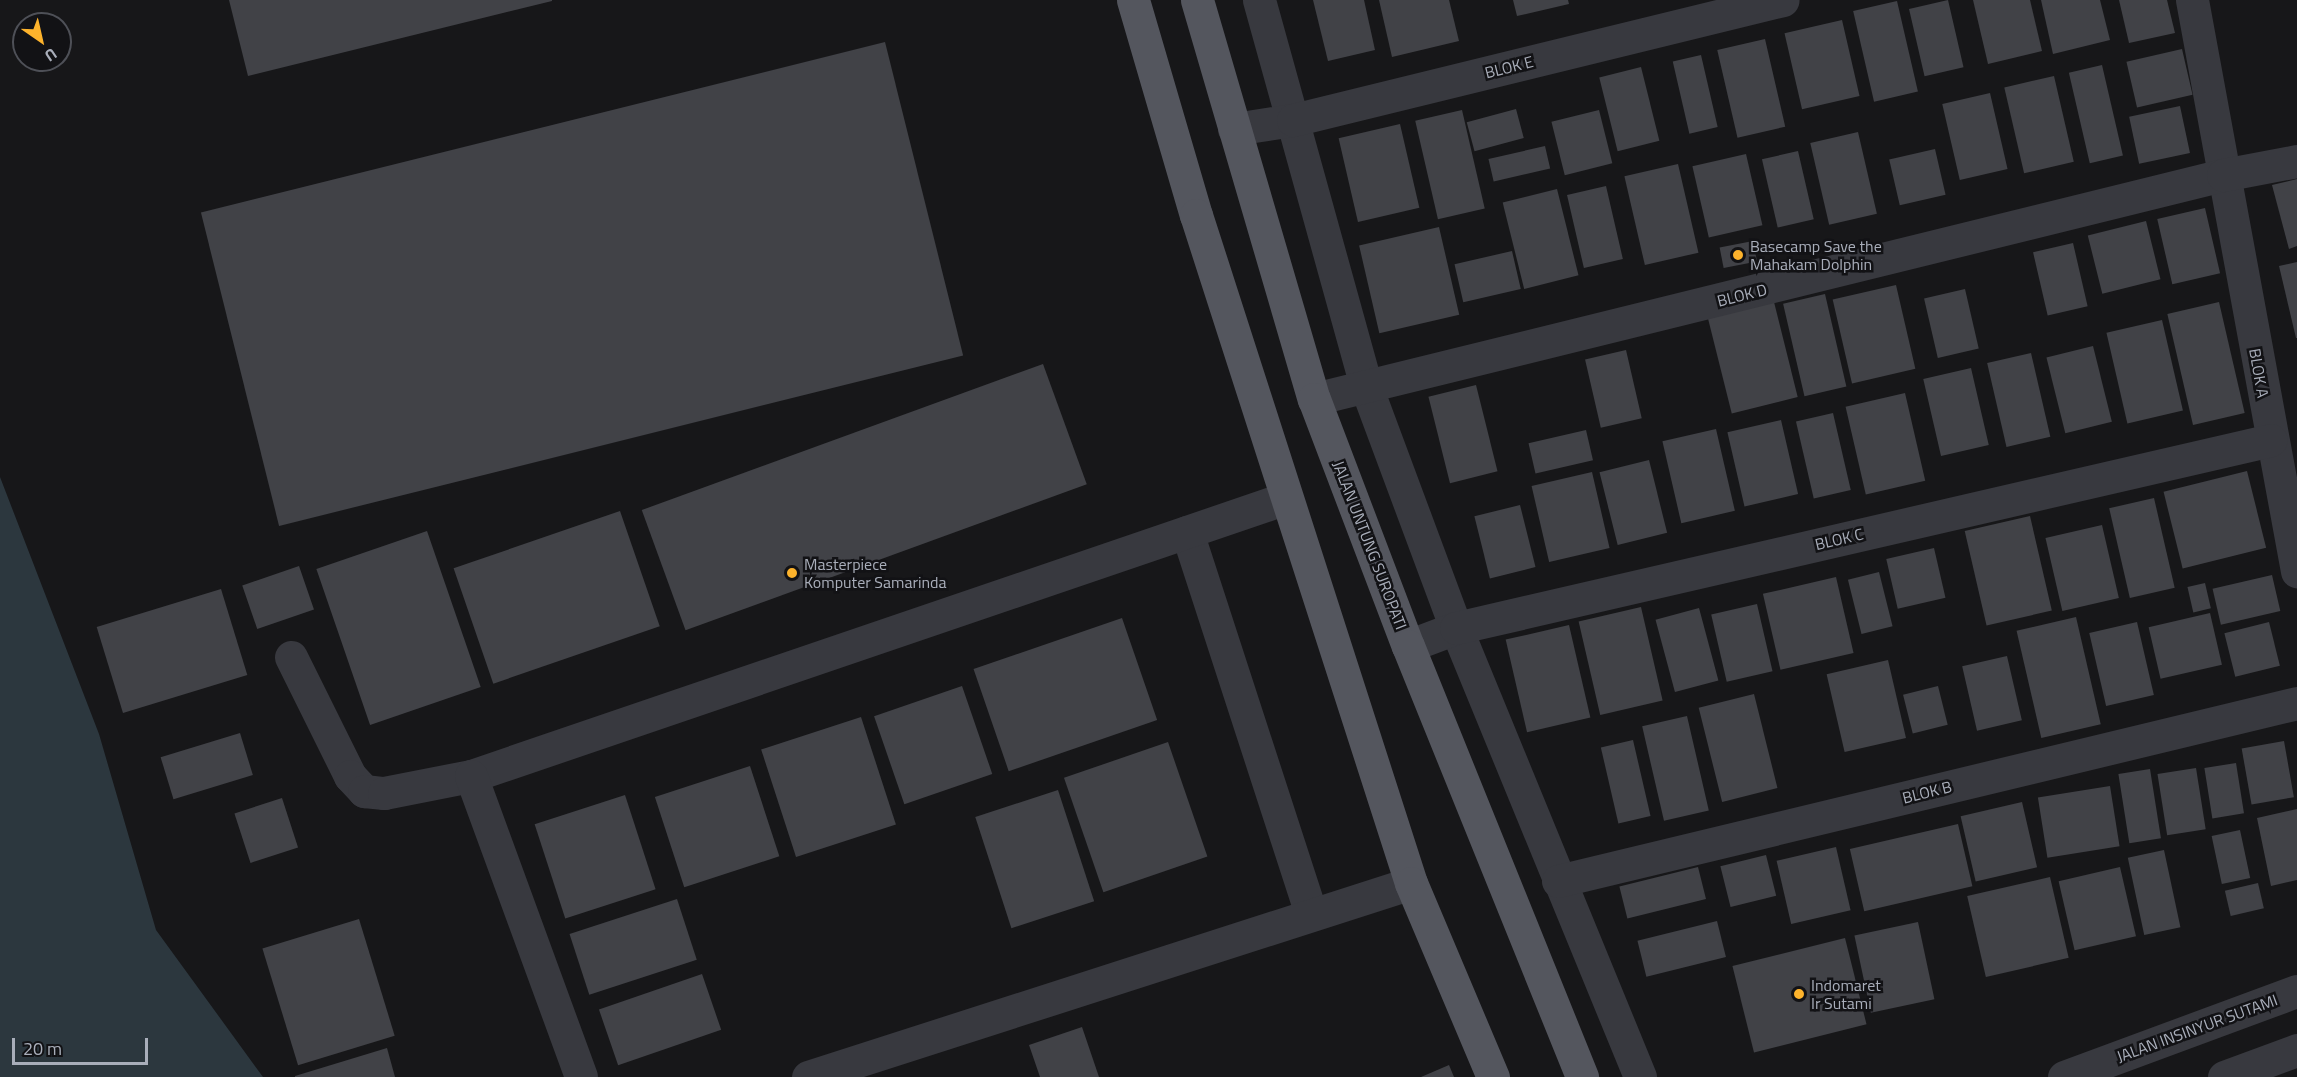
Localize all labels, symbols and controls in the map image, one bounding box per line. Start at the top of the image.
north arrow [12,12,72,72]
text: U [40,42,62,68]
street label: BLOK E [1483,52,1535,82]
place label: Basecamp Save the Mahakam Dolphin [1750,236,1882,274]
marker: Basecamp Save the Mahakam Dolphin [1731,248,1745,262]
street label: BLOK D [1715,280,1769,310]
street label: BLOK A [2245,347,2273,399]
street label: JALAN UNTUNG SUROPATI [1329,458,1411,632]
street label: BLOK C [1813,524,1865,554]
place label: Masterpiece Komputer Samarinda [804,554,947,592]
marker: Masterpiece Komputer Samarinda [785,566,799,580]
street label: BLOK B [1900,777,1954,807]
place label: Indomaret Ir Sutami [1811,975,1881,1013]
marker: Indomaret Ir Sutami [1792,987,1806,1001]
street label: JALAN INSINYUR SUTAMI [2114,990,2280,1066]
scale bar [15,1026,152,1064]
text: 20 m [23,1035,62,1062]

